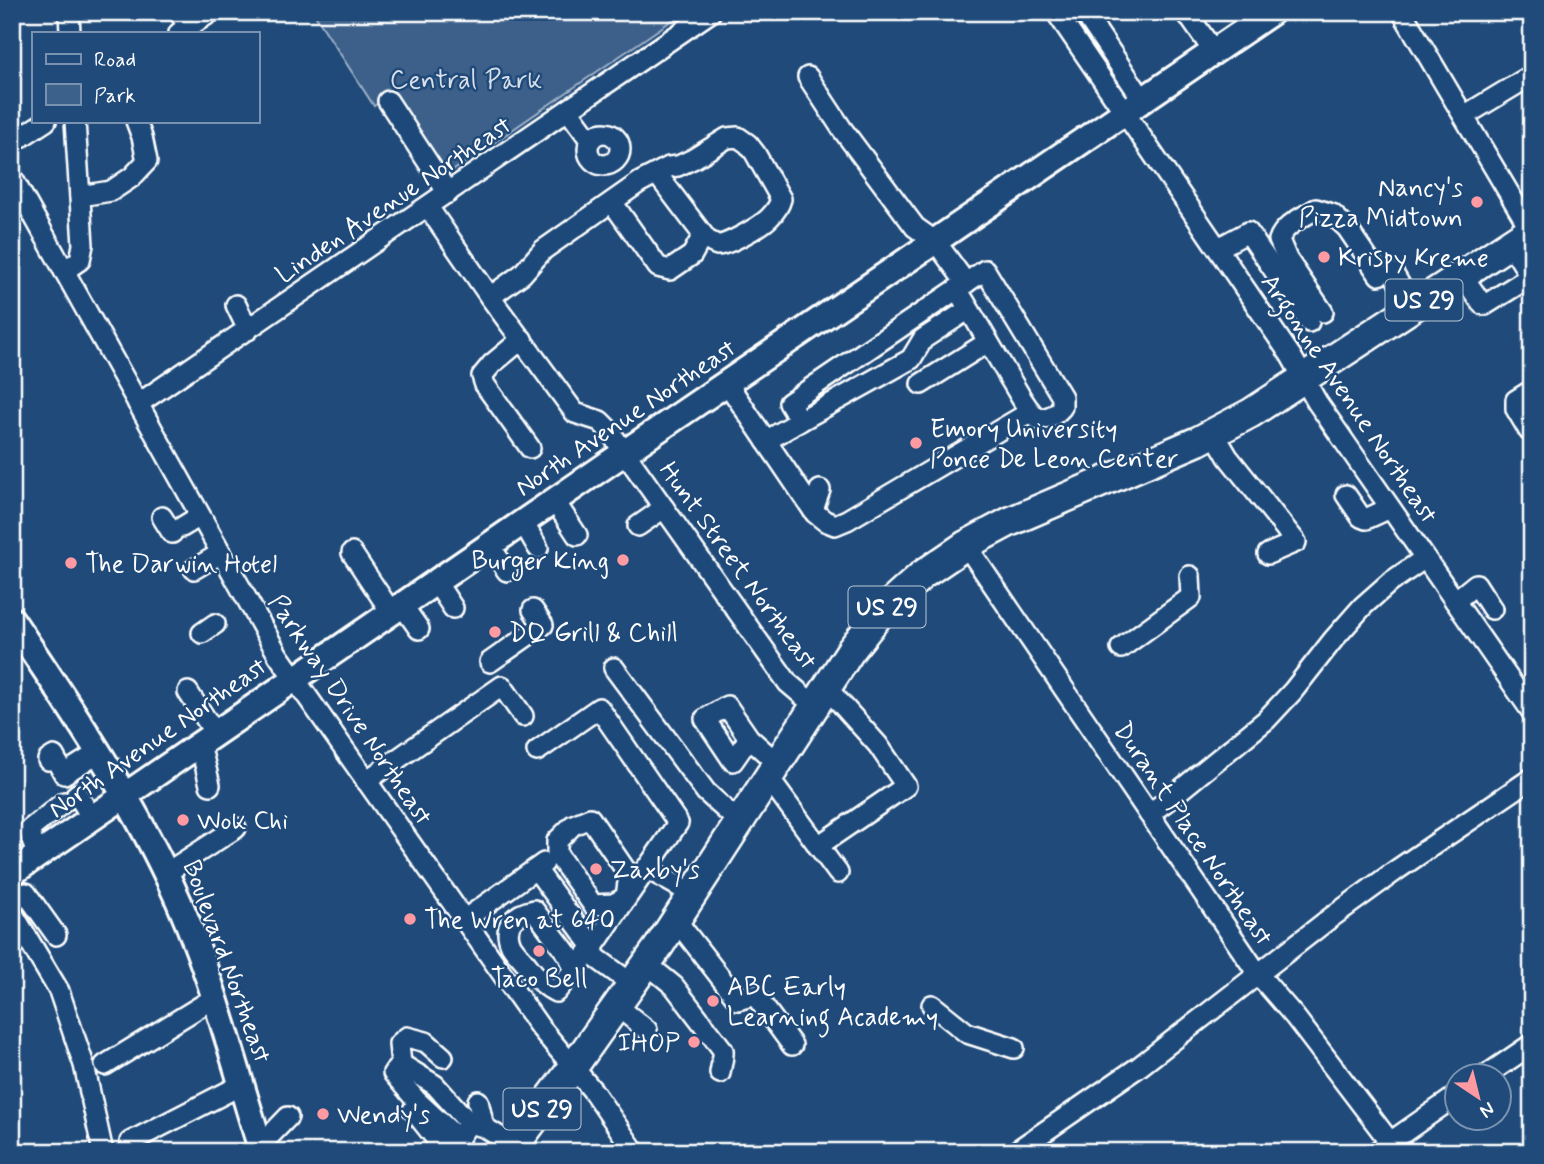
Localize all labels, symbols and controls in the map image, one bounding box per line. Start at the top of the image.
legend [32,32,259,122]
text: Road [94,46,136,74]
park label: Central Park [390,64,543,98]
text: Park [94,82,136,110]
street label: Linden Avenue Northeast [270,109,519,292]
place label: Nancy's Pizza Midtown [1299,172,1463,236]
marker: Nancy's Pizza Midtown [1469,194,1485,210]
place label: Krispy Kreme [1338,242,1489,276]
marker: Krispy Kreme [1316,249,1332,265]
street label: Argonne Avenue Northeast [1250,268,1445,532]
road number: US 29 [1386,279,1462,320]
street label: North Avenue Northeast [509,332,743,505]
place label: Emory University Ponce De Leon Center [930,413,1178,477]
marker: Emory University Ponce De Leon Center [908,435,924,451]
street label: Hunt Street Northeast [650,455,824,677]
place label: Burger King [471,545,609,581]
place label: The Darwin Hotel [85,548,277,582]
marker: Burger King [615,552,631,568]
marker: The Darwin Hotel [63,555,79,571]
road number: US 29 [848,586,926,628]
street label: Parkway Drive Northeast [259,588,439,832]
place label: DQ Grill & Chill [509,617,678,651]
marker: DQ Grill & Chill [487,624,503,640]
street label: North Avenue Northeast [42,650,274,827]
street label: Durant Place Northeast [1105,716,1280,953]
place label: Wok Chi [197,805,288,839]
marker: Wok Chi [175,812,191,828]
place label: Zaxby's [610,854,700,888]
street label: Boulevard Northeast [174,855,279,1068]
marker: Zaxby's [588,861,604,877]
place label: The Wren at 640 [424,904,615,938]
marker: The Wren at 640 [402,911,418,927]
marker: Taco Bell [531,943,547,959]
place label: Taco Bell [491,963,587,997]
place label: ABC Early Learning Academy [727,971,938,1038]
marker: ABC Early Learning Academy [705,993,721,1009]
place label: IHOP [617,1027,680,1061]
marker: IHOP [686,1034,702,1050]
north arrow [1442,1062,1512,1132]
road number: US 29 [504,1088,580,1129]
text: N [1475,1096,1499,1124]
place label: Wendy's [337,1099,430,1133]
marker: Wendy's [315,1106,331,1122]

